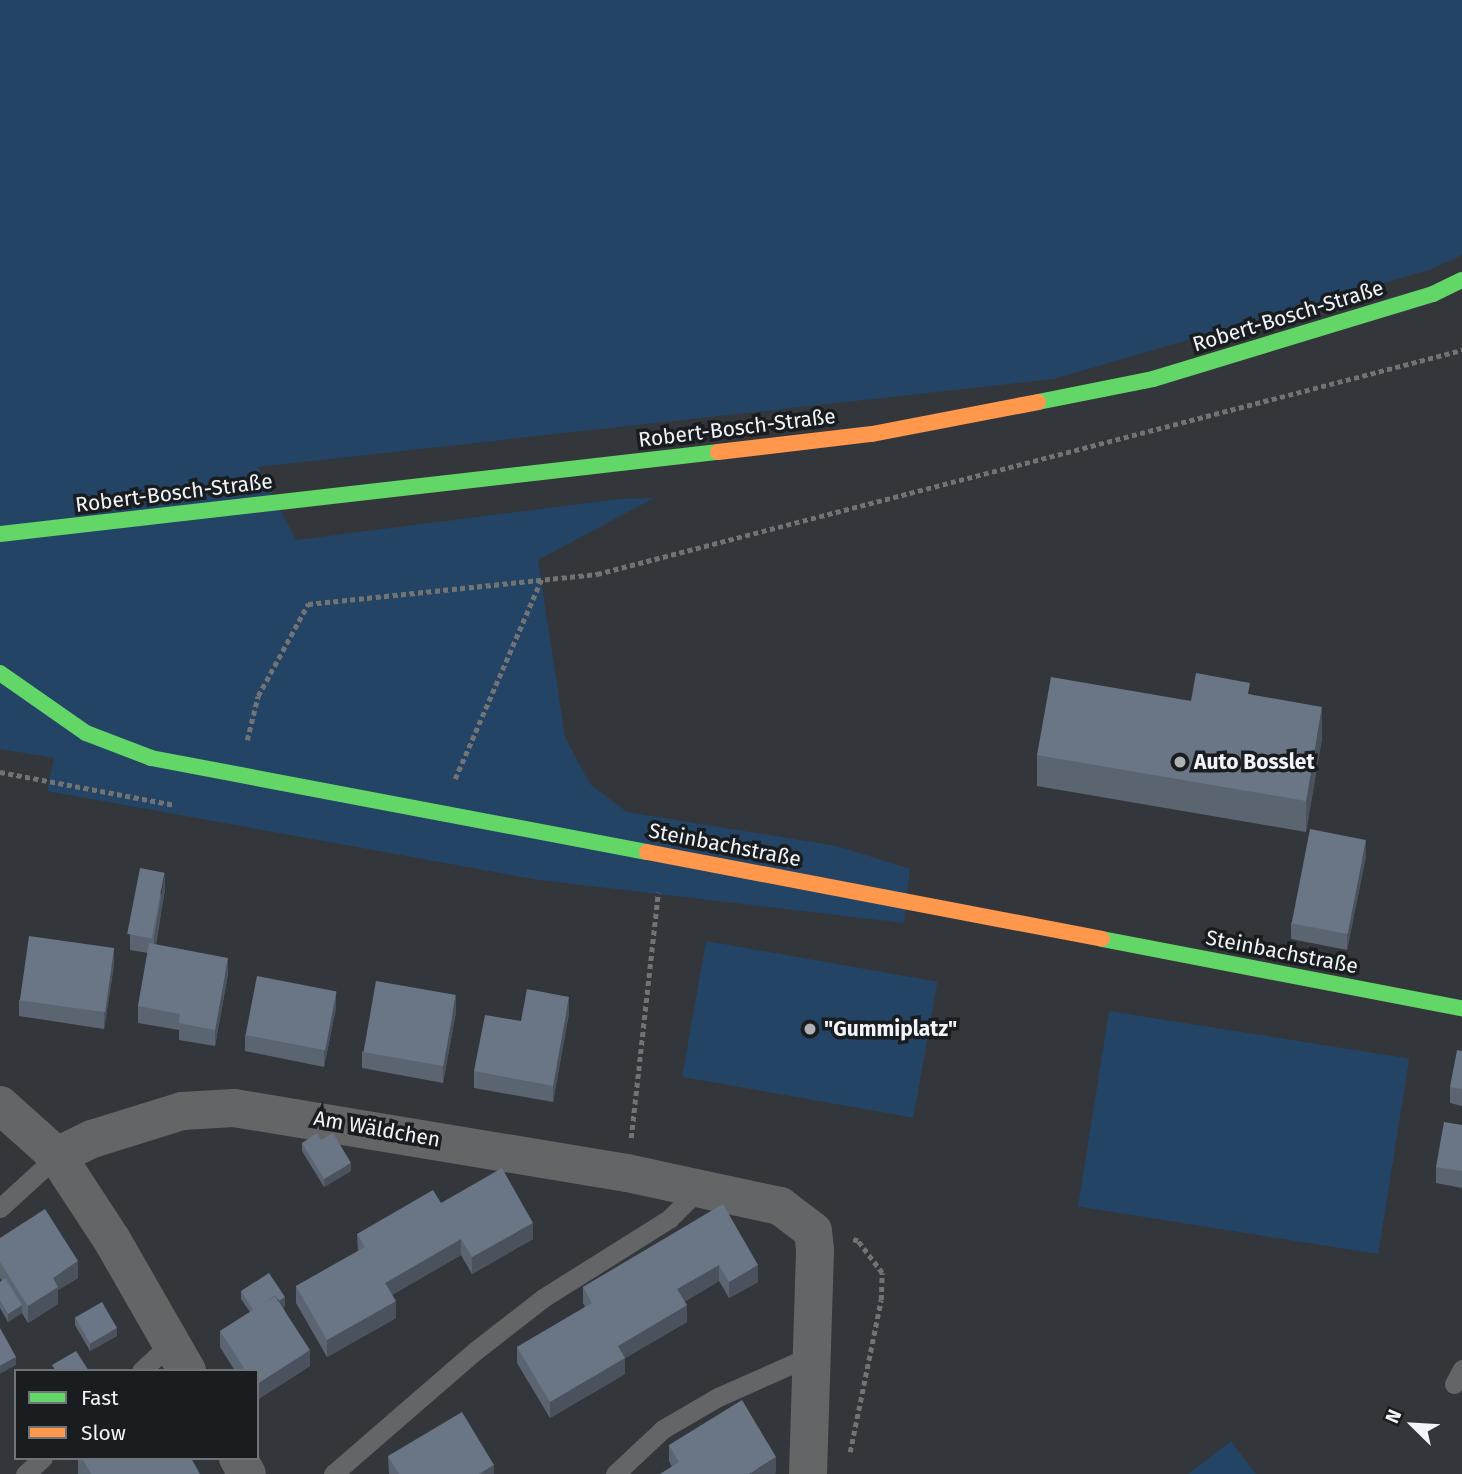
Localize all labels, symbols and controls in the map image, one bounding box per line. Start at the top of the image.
street label: Robert-Bosch-Straße [1189,275,1387,357]
street label: Robert-Bosch-Straße [637,403,837,453]
street label: Robert-Bosch-Straße [74,468,274,518]
place label: Auto Bosslet [1194,749,1315,775]
marker: Auto Bosslet [1172,754,1188,770]
street label: Steinbachstraße [647,818,803,872]
street label: Steinbachstraße [1204,925,1360,979]
place label: "Gummiplatz" [824,1016,957,1042]
marker: "Gummiplatz" [802,1021,818,1037]
street label: Am Wäldchen [312,1105,442,1153]
legend [14,1369,259,1460]
text: Fast [81,1385,119,1411]
north arrow [1378,1390,1448,1460]
text: N [1380,1406,1406,1427]
text: Slow [81,1420,126,1446]

